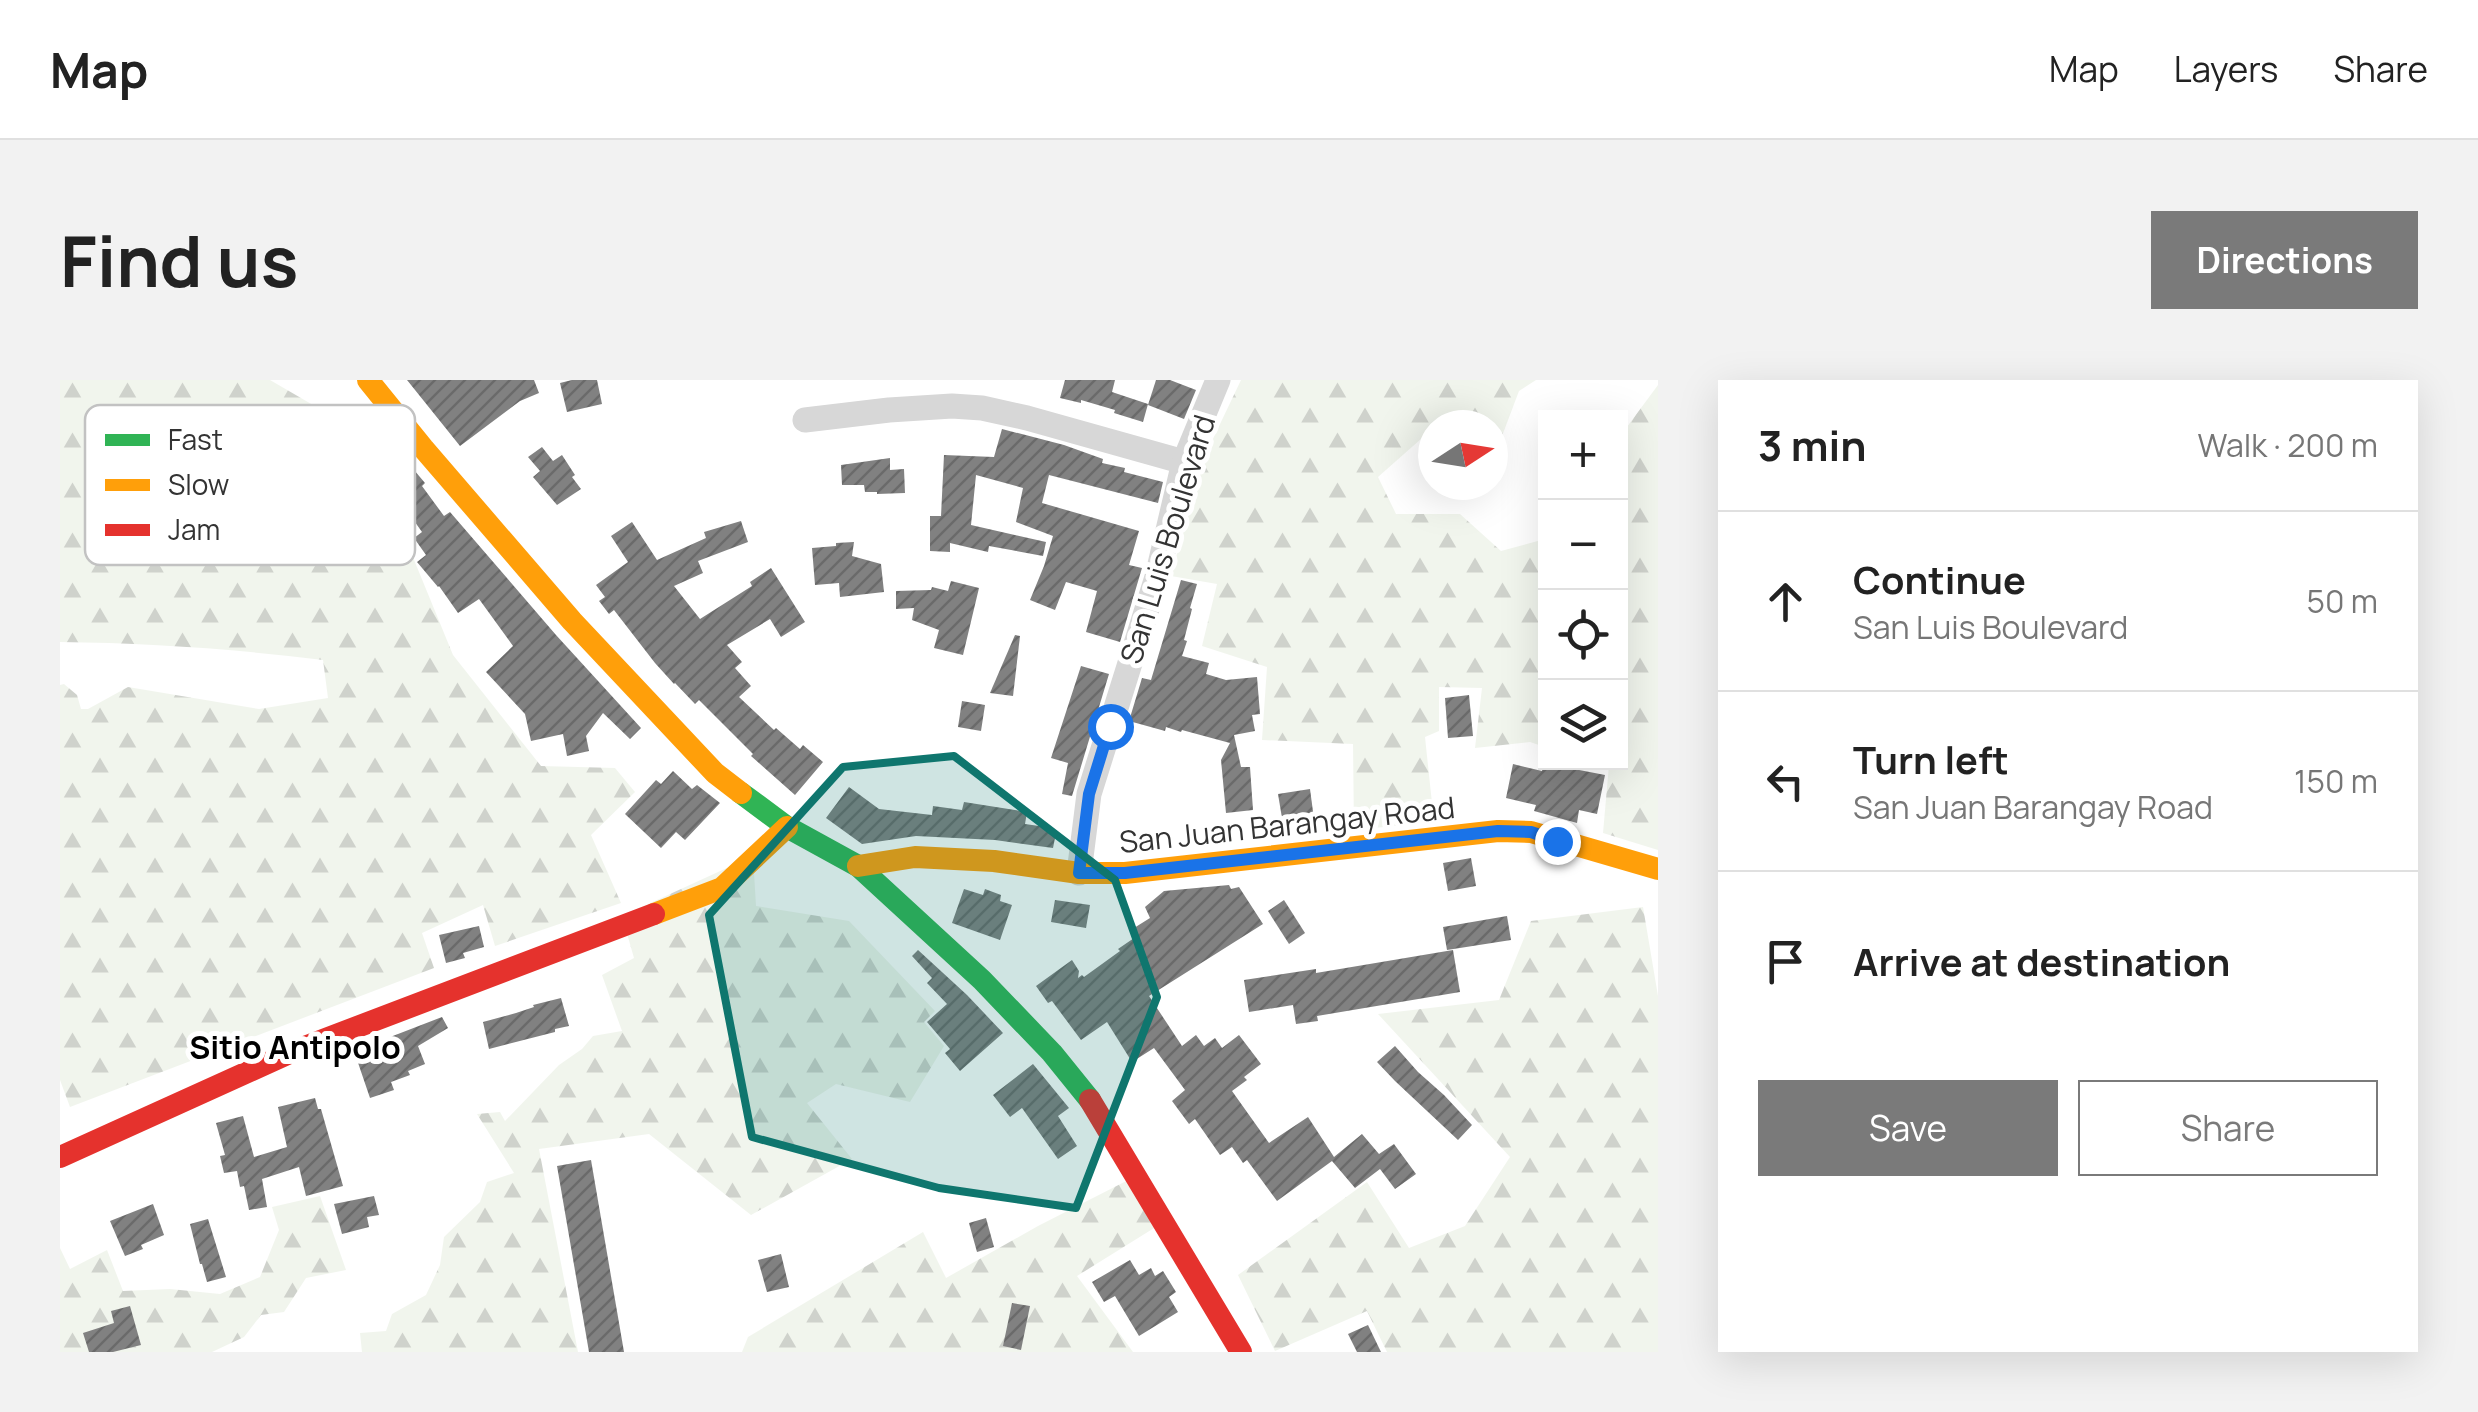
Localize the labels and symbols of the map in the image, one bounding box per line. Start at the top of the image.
legend [85,405,415,565]
street label: San Luis Boulevard [1110,410,1224,668]
north arrow [1418,410,1508,500]
text: Fast [168,420,223,458]
text: Slow [168,465,229,503]
text: Jam [168,510,220,548]
route start [1088,704,1134,750]
street label: San Juan Barangay Road [1117,786,1457,862]
route end [1535,819,1581,865]
district label: Sitio Antipolo [189,1025,401,1069]

